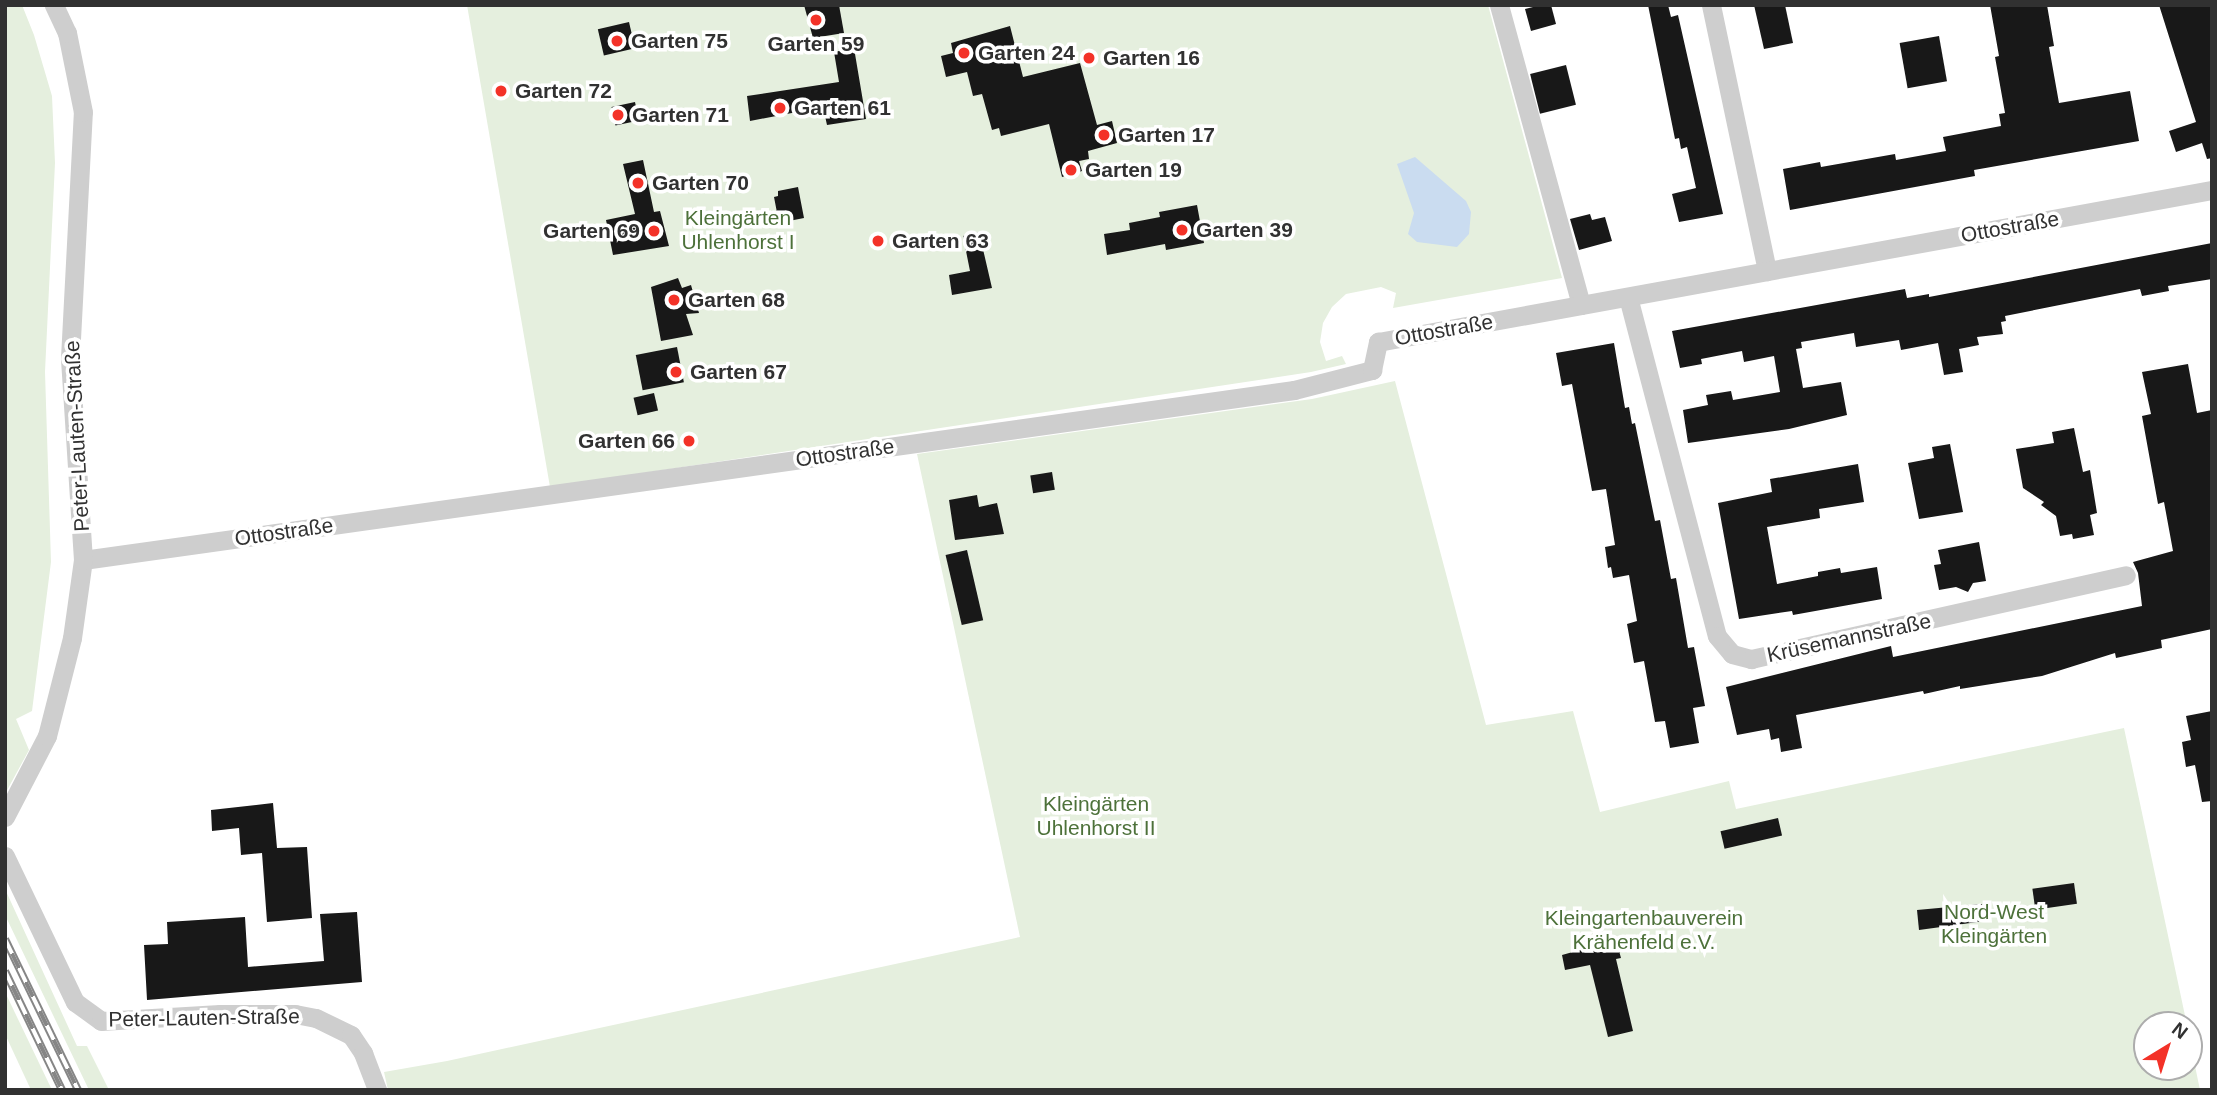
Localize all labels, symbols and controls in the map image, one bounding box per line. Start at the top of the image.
marker: Garten 59 [808,12,824,28]
place label: Garten 75 [631,28,728,54]
place label: Garten 59 [768,31,864,57]
marker: Garten 75 [609,33,625,49]
place label: Garten 24 [978,40,1075,66]
marker: Garten 24 [956,45,972,61]
place label: Garten 16 [1103,45,1200,71]
marker: Garten 16 [1081,50,1097,66]
place label: Garten 72 [515,78,612,104]
marker: Garten 72 [493,83,509,99]
place label: Garten 61 [794,95,891,121]
marker: Garten 61 [772,100,788,116]
place label: Garten 71 [632,102,729,128]
marker: Garten 71 [610,107,626,123]
place label: Garten 17 [1118,122,1215,148]
marker: Garten 17 [1096,127,1112,143]
place label: Garten 19 [1085,157,1182,183]
marker: Garten 19 [1063,162,1079,178]
place label: Garten 70 [652,170,749,196]
marker: Garten 70 [630,175,646,191]
park label: Kleingärten Uhlenhorst I [681,205,795,255]
street label: Ottostraße [1959,206,2061,248]
place label: Garten 39 [1196,217,1293,243]
place label: Garten 69 [543,218,640,244]
marker: Garten 39 [1174,222,1190,238]
marker: Garten 69 [646,223,662,239]
place label: Garten 63 [892,228,989,254]
marker: Garten 63 [870,233,886,249]
place label: Garten 68 [688,287,785,313]
marker: Garten 68 [666,292,682,308]
street label: Ottostraße [1393,309,1495,351]
street label: Peter-Lauten-Straße [59,340,95,532]
place label: Garten 67 [690,359,787,385]
marker: Garten 67 [668,364,684,380]
place label: Garten 66 [578,428,675,454]
marker: Garten 66 [681,433,697,449]
street label: Ottostraße [794,434,896,472]
street label: Ottostraße [233,513,335,551]
street label: Krüsemannstraße [1765,608,1933,668]
park label: Kleingärten Uhlenhorst II [1036,791,1156,841]
park label: Nord-West Kleingärten [1941,899,2047,949]
park label: Kleingartenbauverein Krähenfeld e.V. [1545,905,1743,955]
street label: Peter-Lauten-Straße [108,1004,300,1032]
north arrow [2133,1011,2203,1081]
text: N [2168,1018,2192,1043]

